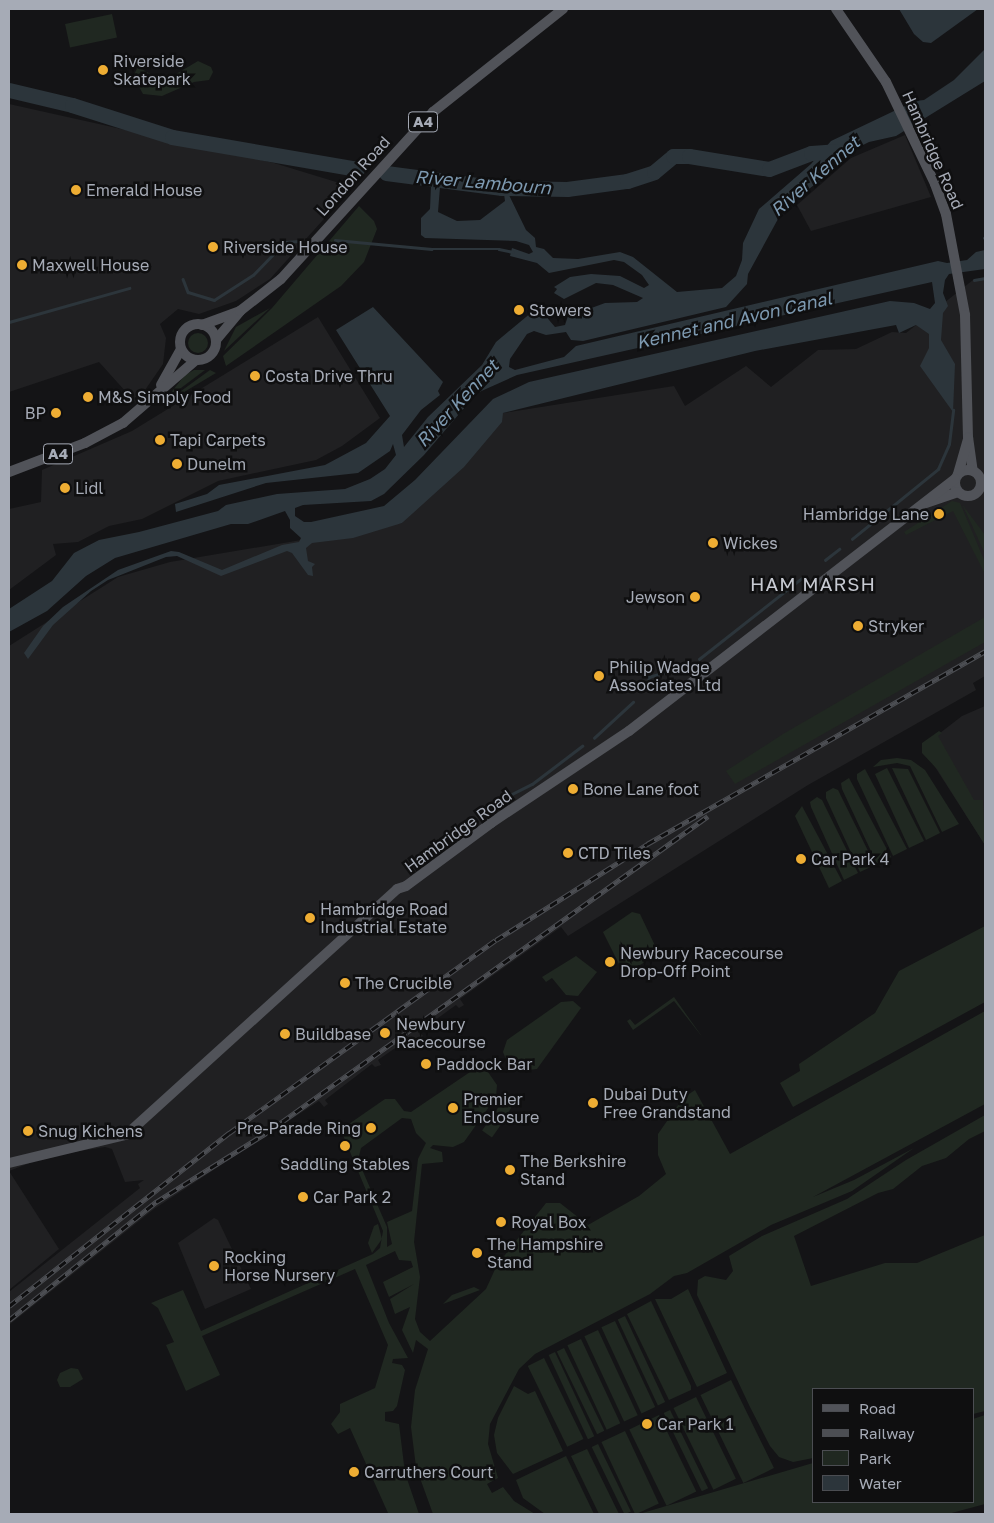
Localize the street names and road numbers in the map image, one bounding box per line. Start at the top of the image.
street label: Hambridge Road [898,88,968,212]
road number: A4 [407,110,439,134]
street label: London Road [312,132,394,220]
road number: A4 [42,442,74,466]
street label: Hambridge Road [401,786,515,876]

